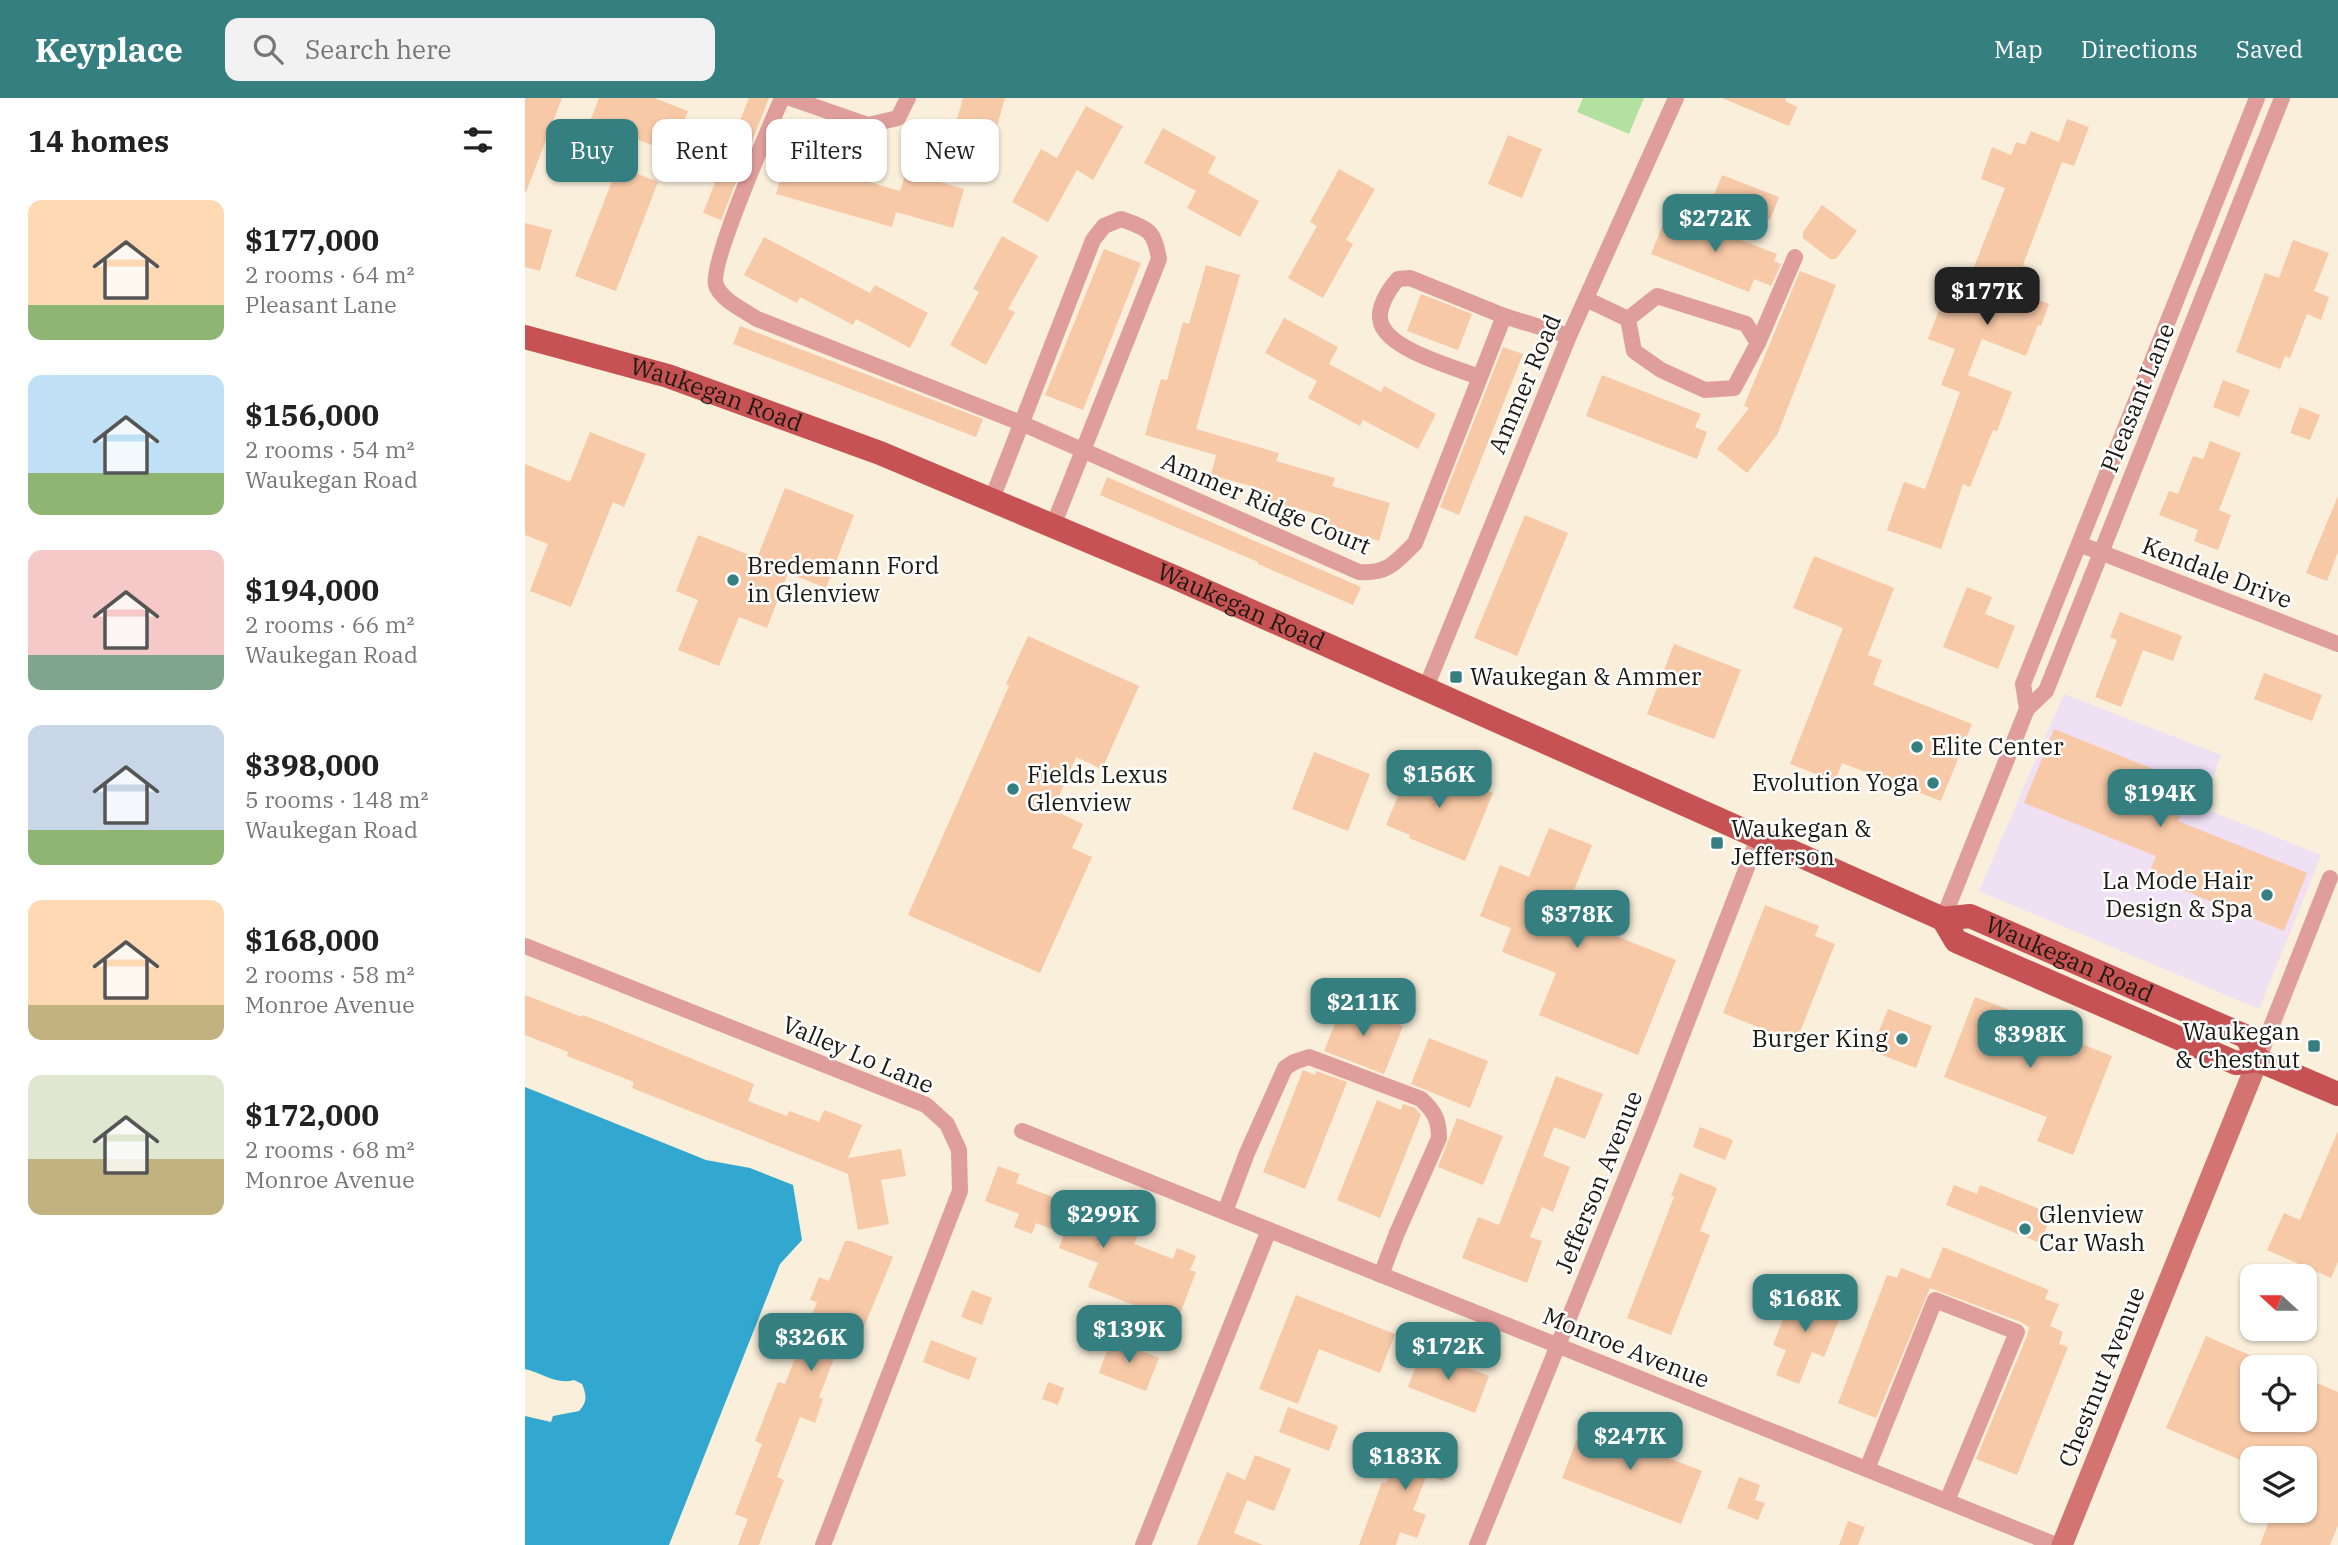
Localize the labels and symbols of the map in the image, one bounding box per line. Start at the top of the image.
pin: $272K [1666,194,1764,254]
pin: $177K [1938,268,2036,327]
street label: Ammer Road [1480,309,1568,458]
street label: Pleasant Lane [2093,318,2182,477]
street label: Waukegan Road [627,349,807,439]
street label: Ammer Ridge Court [1157,445,1376,562]
street label: Kendale Drive [2138,529,2297,615]
place label: Bredemann Ford in Glenview [747,549,939,609]
street label: Waukegan Road [1152,555,1330,657]
marker: Bredemann Ford in Glenview [725,572,741,588]
place label: Waukegan & Ammer [1470,660,1702,692]
marker: Waukegan & Ammer [1448,669,1464,685]
place label: Elite Center [1931,730,2064,762]
marker: Elite Center [1909,739,1925,755]
pin: $156K [1390,750,1488,810]
place label: Fields Lexus Glenview [1027,758,1168,818]
place label: Evolution Yoga [1752,766,1919,798]
pin: $194K [2111,770,2209,829]
marker: Evolution Yoga [1925,775,1941,791]
marker: Fields Lexus Glenview [1005,781,1021,797]
place label: Waukegan & Jefferson [1731,812,1871,872]
marker: Waukegan & Jefferson [1709,835,1725,851]
place label: La Mode Hair Design & Spa [2102,864,2253,924]
marker: La Mode Hair Design & Spa [2259,887,2275,903]
pin: $378K [1528,890,1626,950]
street label: Waukegan Road [1981,908,2159,1009]
pin: $211K [1314,978,1412,1038]
street label: Valley Lo Lane [778,1008,939,1100]
pin: $398K [1981,1010,2079,1070]
place label: Waukegan & Chestnut [2175,1015,2300,1075]
place label: Burger King [1752,1022,1888,1054]
marker: Burger King [1894,1031,1910,1047]
marker: Waukegan & Chestnut [2306,1038,2322,1054]
street label: Jefferson Avenue [1547,1086,1649,1277]
pin: $299K [1054,1190,1152,1250]
place label: Glenview Car Wash [2039,1198,2145,1258]
marker: Glenview Car Wash [2017,1221,2033,1237]
north arrow [2240,1264,2317,1340]
pin: $168K [1756,1274,1854,1334]
street label: Chestnut Avenue [2050,1282,2152,1472]
street label: Monroe Avenue [1538,1299,1714,1395]
pin: $139K [1080,1306,1178,1365]
pin: $326K [762,1314,860,1373]
pin: $172K [1399,1322,1497,1382]
pin: $247K [1581,1412,1679,1472]
pin: $183K [1356,1432,1454,1492]

